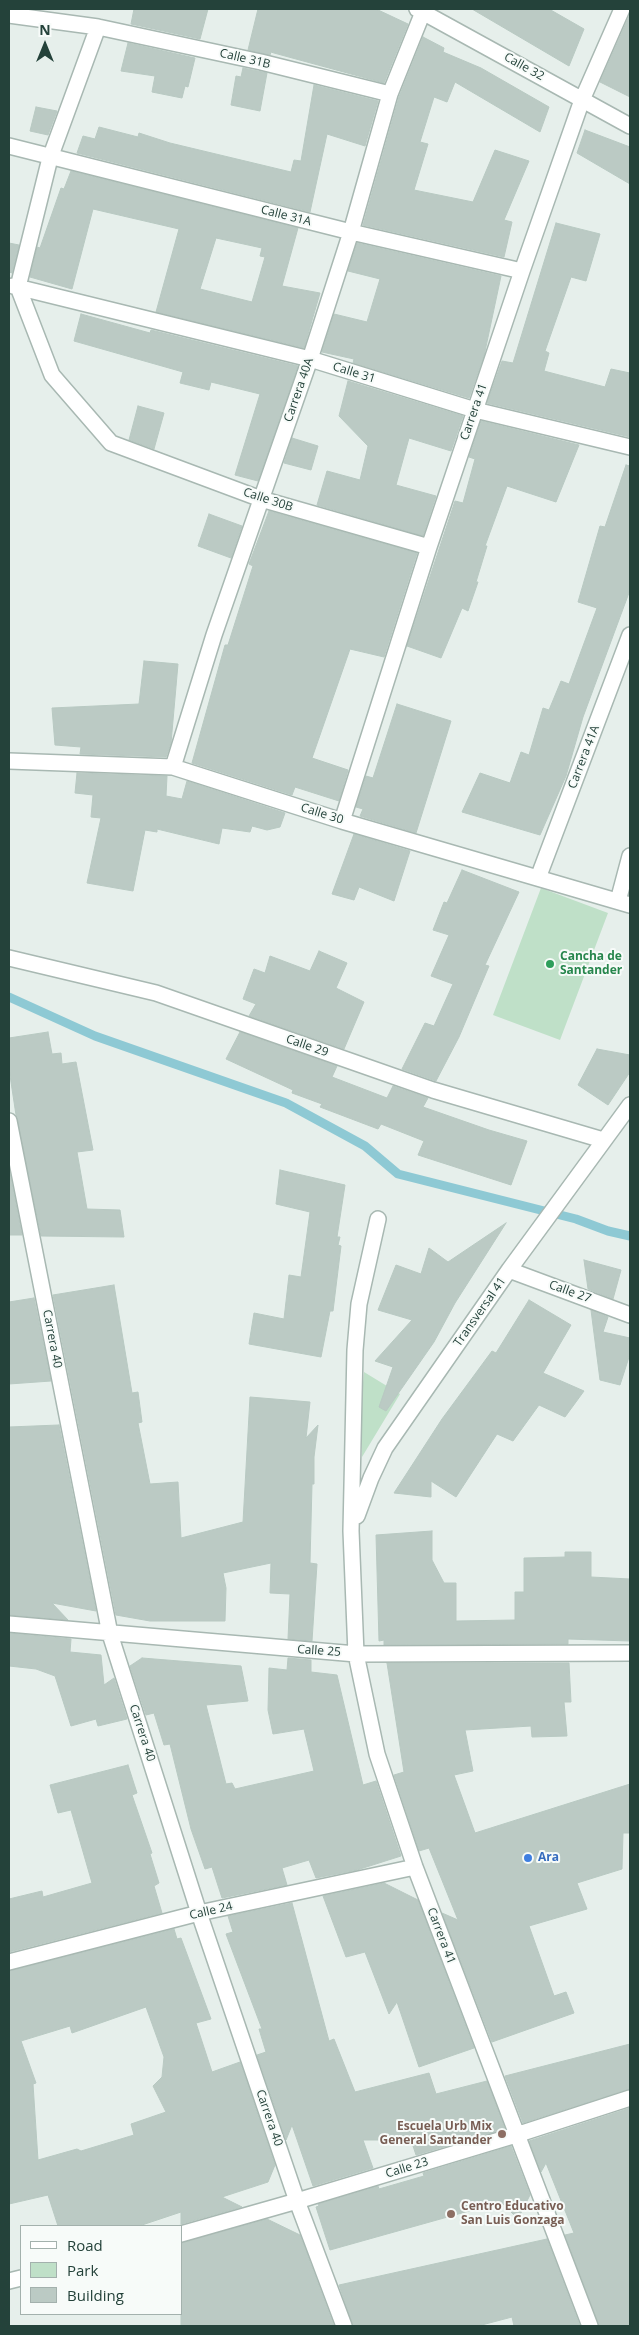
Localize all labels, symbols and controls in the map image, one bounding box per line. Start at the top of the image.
north arrow [20,20,70,70]
text: N [39,20,51,39]
street label: Calle 31B [218,46,272,72]
street label: Calle 32 [501,50,547,84]
street label: Calle 31A [259,203,313,229]
street label: Carrera 40A [281,356,317,424]
street label: Calle 31 [331,360,377,386]
street label: Carrera 41 [458,382,490,442]
street label: Calle 30B [241,485,295,515]
street label: Carrera 41A [565,723,603,791]
street label: Calle 30 [299,801,345,827]
place label: Cancha de Santander [560,950,622,978]
marker: Cancha de Santander [544,958,556,970]
street label: Calle 29 [284,1032,330,1060]
street label: Transversal 41 [451,1275,509,1349]
street label: Calle 27 [547,1278,593,1306]
street label: Carrera 40 [39,1309,65,1369]
street label: Calle 25 [297,1642,341,1660]
street label: Carrera 40 [126,1703,158,1763]
place label: Ara [538,1851,559,1865]
marker: Ara [522,1852,534,1864]
street label: Calle 24 [188,1899,234,1923]
street label: Carrera 41 [424,1906,458,1966]
street label: Carrera 40 [253,2088,285,2148]
place label: Escuela Urb Mix General Santander [380,2120,492,2148]
marker: Escuela Urb Mix General Santander [496,2128,508,2140]
street label: Calle 23 [384,2155,430,2181]
place label: Centro Educativo San Luis Gonzaga [461,2200,564,2228]
marker: Centro Educativo San Luis Gonzaga [445,2208,457,2220]
legend [20,2225,182,2315]
text: Road [67,2235,103,2255]
text: Park [67,2260,98,2280]
text: Building [67,2285,124,2305]

